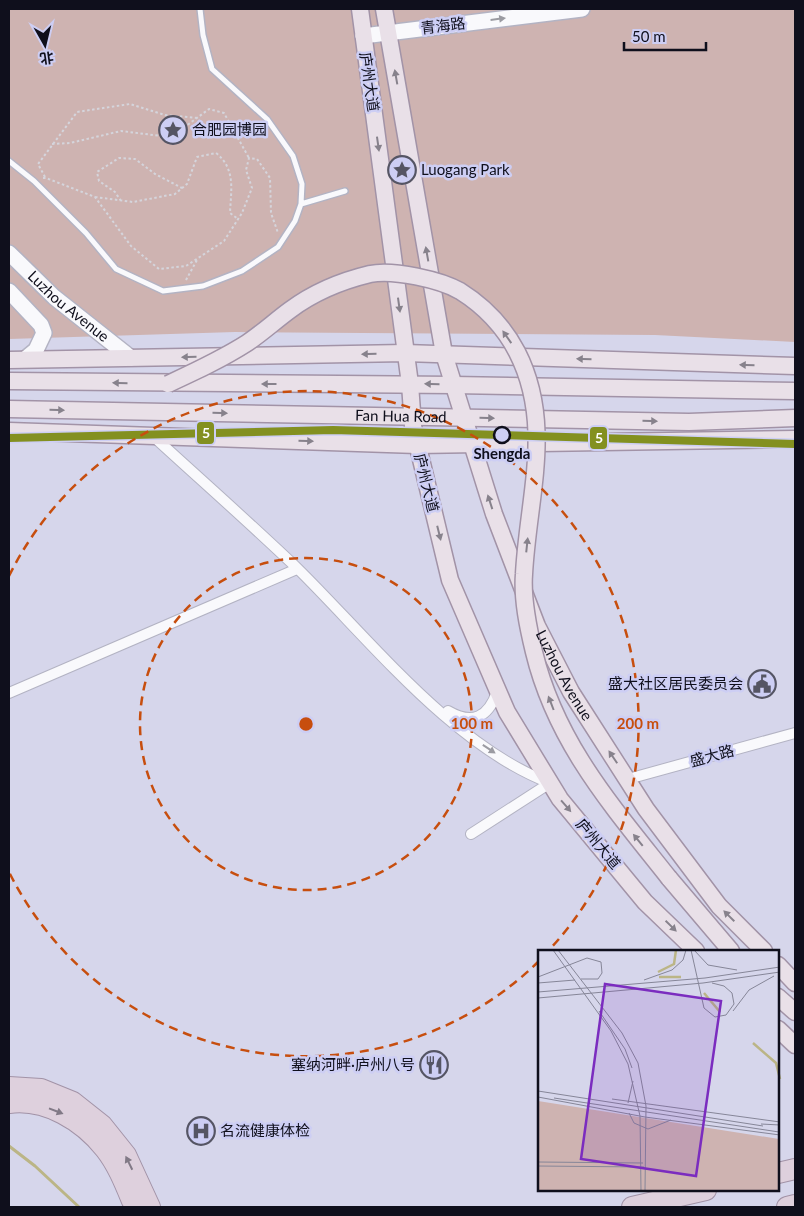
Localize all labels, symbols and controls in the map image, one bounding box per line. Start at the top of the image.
street label: 青海路 [419,13,466,37]
one-way arrow [491,15,507,23]
north arrow [20,20,70,70]
scale bar [624,20,706,52]
text: 50 m [632,27,666,45]
text: 北 [39,49,55,68]
street label: 庐州大道 [357,51,383,113]
one-way arrow [392,69,400,85]
place icon: 合肥园博园 [158,115,188,145]
place label: 合肥园博园 [192,120,267,138]
one-way arrow [374,136,382,152]
place icon: Luogang Park [387,155,417,185]
place label: Luogang Park [421,160,510,178]
one-way arrow [423,246,431,262]
street label: Luzhou Avenue [25,267,113,345]
one-way arrow [395,297,403,313]
one-way arrow [502,330,512,344]
one-way arrow [361,350,377,358]
one-way arrow [181,353,197,361]
one-way arrow [576,355,592,363]
one-way arrow [738,360,754,368]
one-way arrow [111,379,127,387]
one-way arrow [261,380,277,388]
one-way arrow [423,380,439,388]
one-way arrow [50,406,66,414]
street label: Fan Hua Road [355,406,447,425]
one-way arrow [212,410,228,418]
one-way arrow [480,414,496,422]
one-way arrow [642,418,658,426]
line badge: 5 [196,421,215,445]
text: 5 [202,424,210,441]
marker: Shengda [493,426,511,444]
line badge: 5 [589,426,608,450]
text: 5 [595,429,603,446]
one-way arrow [299,437,315,445]
place label: Shengda [474,444,531,462]
street label: 庐州大道 [411,451,443,514]
one-way arrow [485,494,493,509]
one-way arrow [435,526,443,541]
one-way arrow [523,537,531,553]
street label: Luzhou Avenue [533,627,597,724]
public building icon: 盛大社区居民委员会 [747,669,777,699]
place label: 盛大社区居民委员会 [608,674,743,692]
one-way arrow [547,696,554,711]
text: 100 m [451,714,493,732]
text: 200 m [617,714,659,732]
centre of rings [297,715,315,733]
street label: 盛大路 [688,741,736,770]
one-way arrow [482,744,495,754]
one-way arrow [608,750,618,764]
one-way arrow [560,799,571,812]
street label: 庐州大道 [573,815,625,872]
one-way arrow [633,833,644,846]
one-way arrow [724,911,736,923]
one-way arrow [664,920,676,932]
inset map [538,950,779,1191]
restaurant icon: 塞纳河畔·庐州八号 [419,1050,449,1080]
place label: 塞纳河畔·庐州八号 [291,1055,415,1073]
one-way arrow [49,1107,64,1115]
hospital icon: 名流健康体检 [186,1116,216,1146]
place label: 名流健康体检 [220,1121,310,1139]
one-way arrow [125,1156,133,1170]

